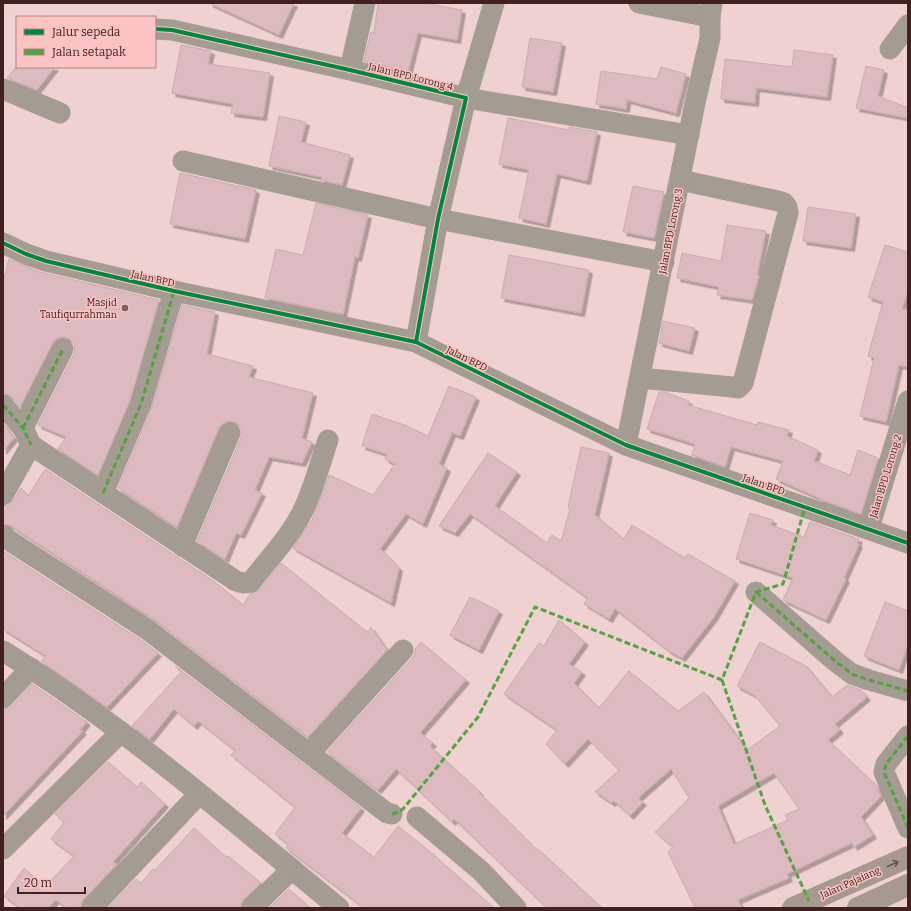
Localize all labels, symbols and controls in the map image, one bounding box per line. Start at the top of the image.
legend [16,16,156,68]
text: Jalur sepeda [51,25,121,39]
text: Jalan setapak [51,45,126,59]
street label: Jalan BPD Lorong 4 [366,60,455,93]
street label: Jalan BPD Lorong 3 [657,187,685,276]
street label: Jalan BPD [129,268,176,290]
place label: Masjid Taufiqurrahman [40,297,118,321]
marker: Masjid Taufiqurrahman [120,303,130,313]
street label: Jalan BPD [443,343,489,374]
street label: Jalan BPD Lorong 2 [867,433,904,520]
street label: Jalan BPD [740,472,787,498]
one-way arrow [886,860,898,867]
street label: Jalan Pajaiang [817,864,883,902]
scale bar [18,869,85,895]
text: 20 m [24,876,53,890]

